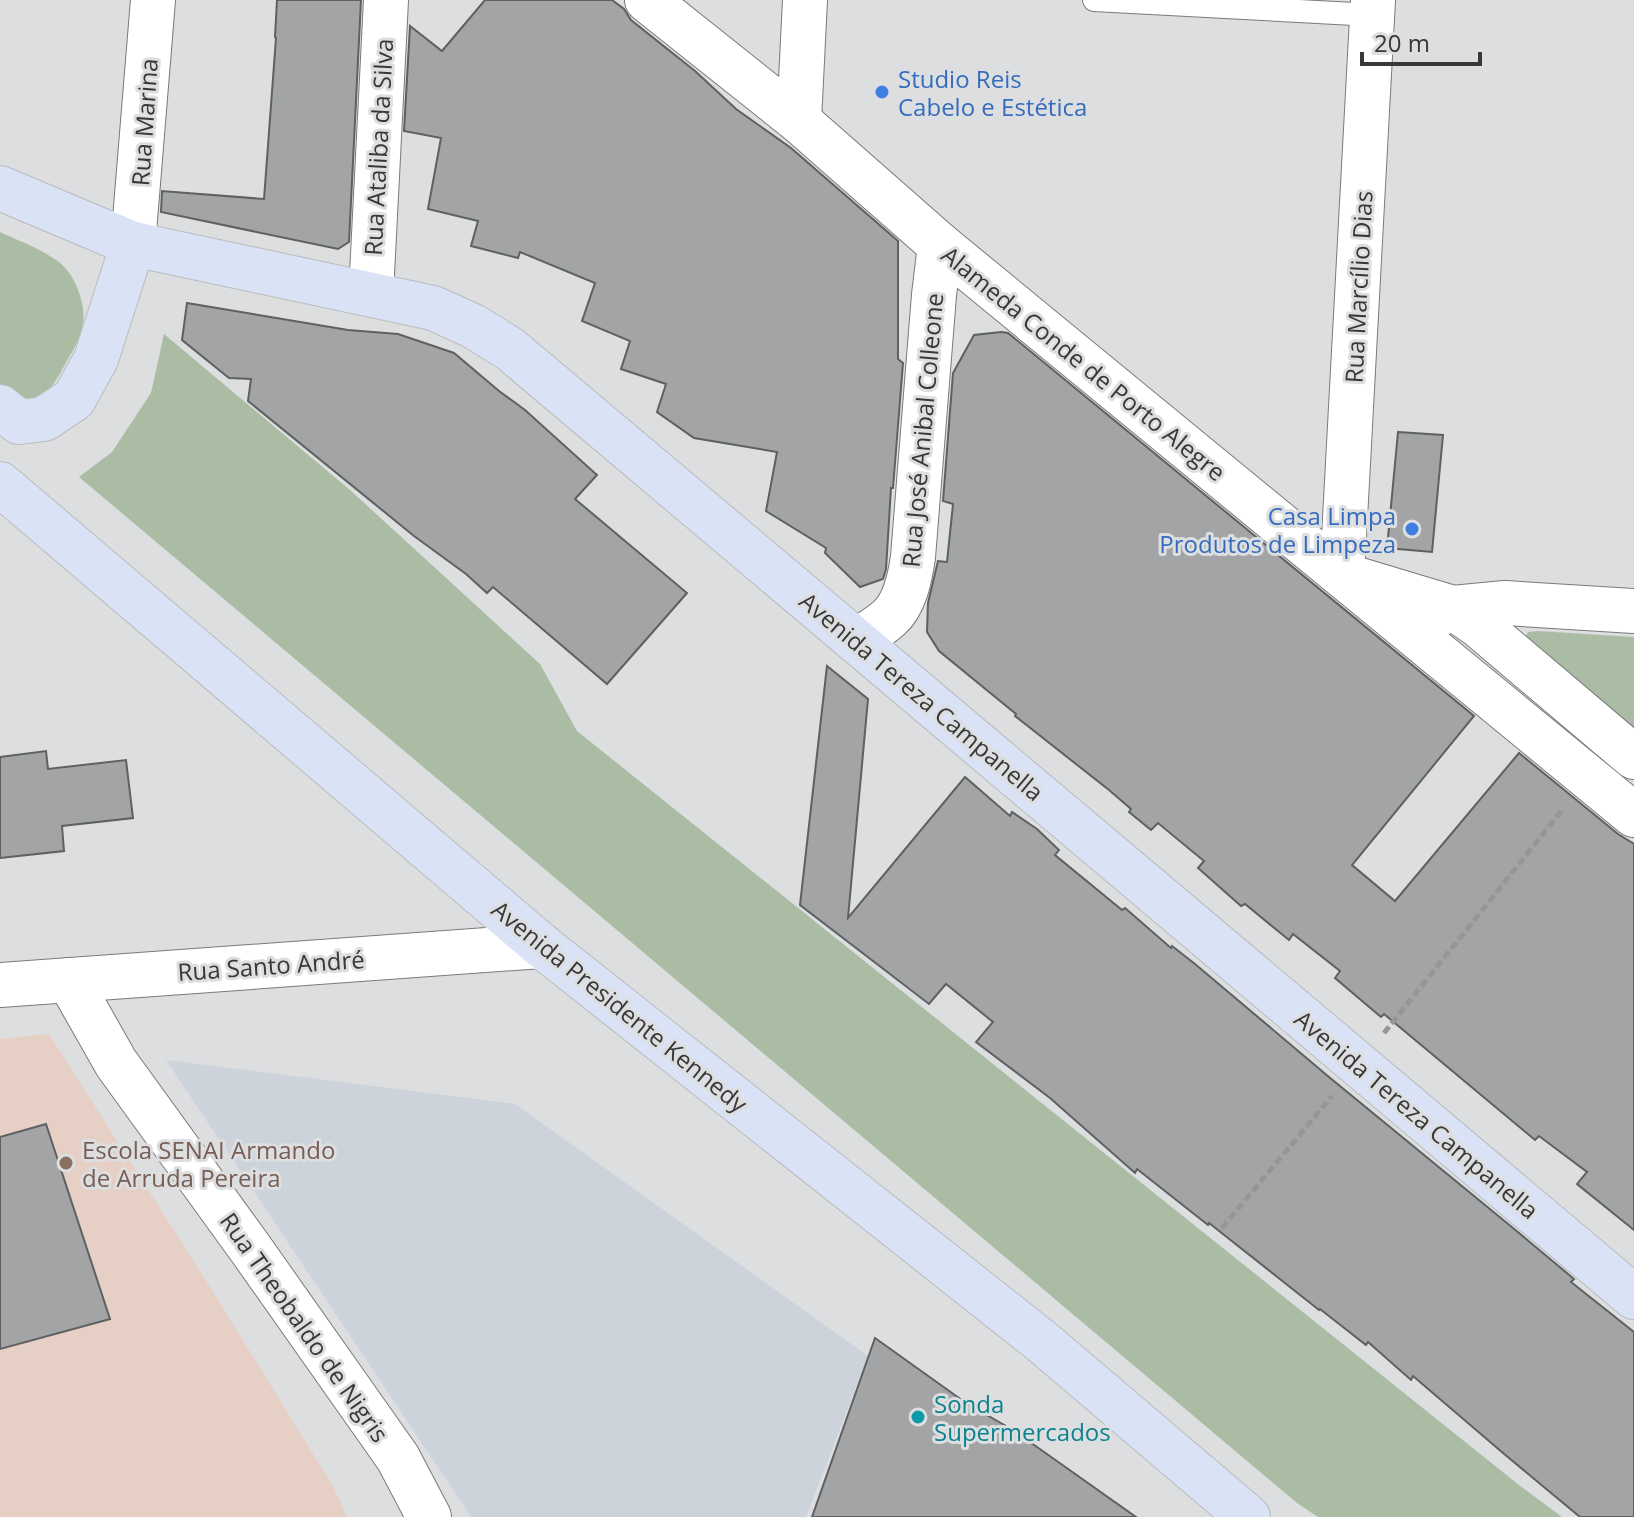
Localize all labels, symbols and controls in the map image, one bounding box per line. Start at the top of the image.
scale bar [1362,16,1480,66]
text: 20 m [1374,26,1430,59]
street label: Rua Ataliba da Silva [356,38,400,256]
street label: Rua Marina [123,57,165,187]
place label: Studio Reis Cabelo e Estética [898,62,1087,123]
marker: Studio Reis Cabelo e Estética [873,83,891,101]
street label: Rua Marcílio Dias [1336,190,1380,384]
street label: Alameda Conde de Porto Alegre [935,238,1233,488]
street label: Rua José Anibal Colleone [894,291,950,569]
place label: Casa Limpa Produtos de Limpeza [1159,499,1396,560]
marker: Casa Limpa Produtos de Limpeza [1403,520,1421,538]
street label: Avenida Tereza Campanella [793,584,1051,808]
street label: Avenida Presidente Kennedy [485,893,755,1120]
street label: Rua Santo André [176,942,366,988]
street label: Avenida Tereza Campanella [1288,1002,1546,1226]
place label: Escola SENAI Armando de Arruda Pereira [82,1133,335,1194]
marker: Escola SENAI Armando de Arruda Pereira [57,1154,75,1172]
street label: Rua Theobaldo de Nigris [213,1206,397,1448]
place label: Sonda Supermercados [934,1387,1111,1448]
marker: Sonda Supermercados [909,1408,927,1426]

